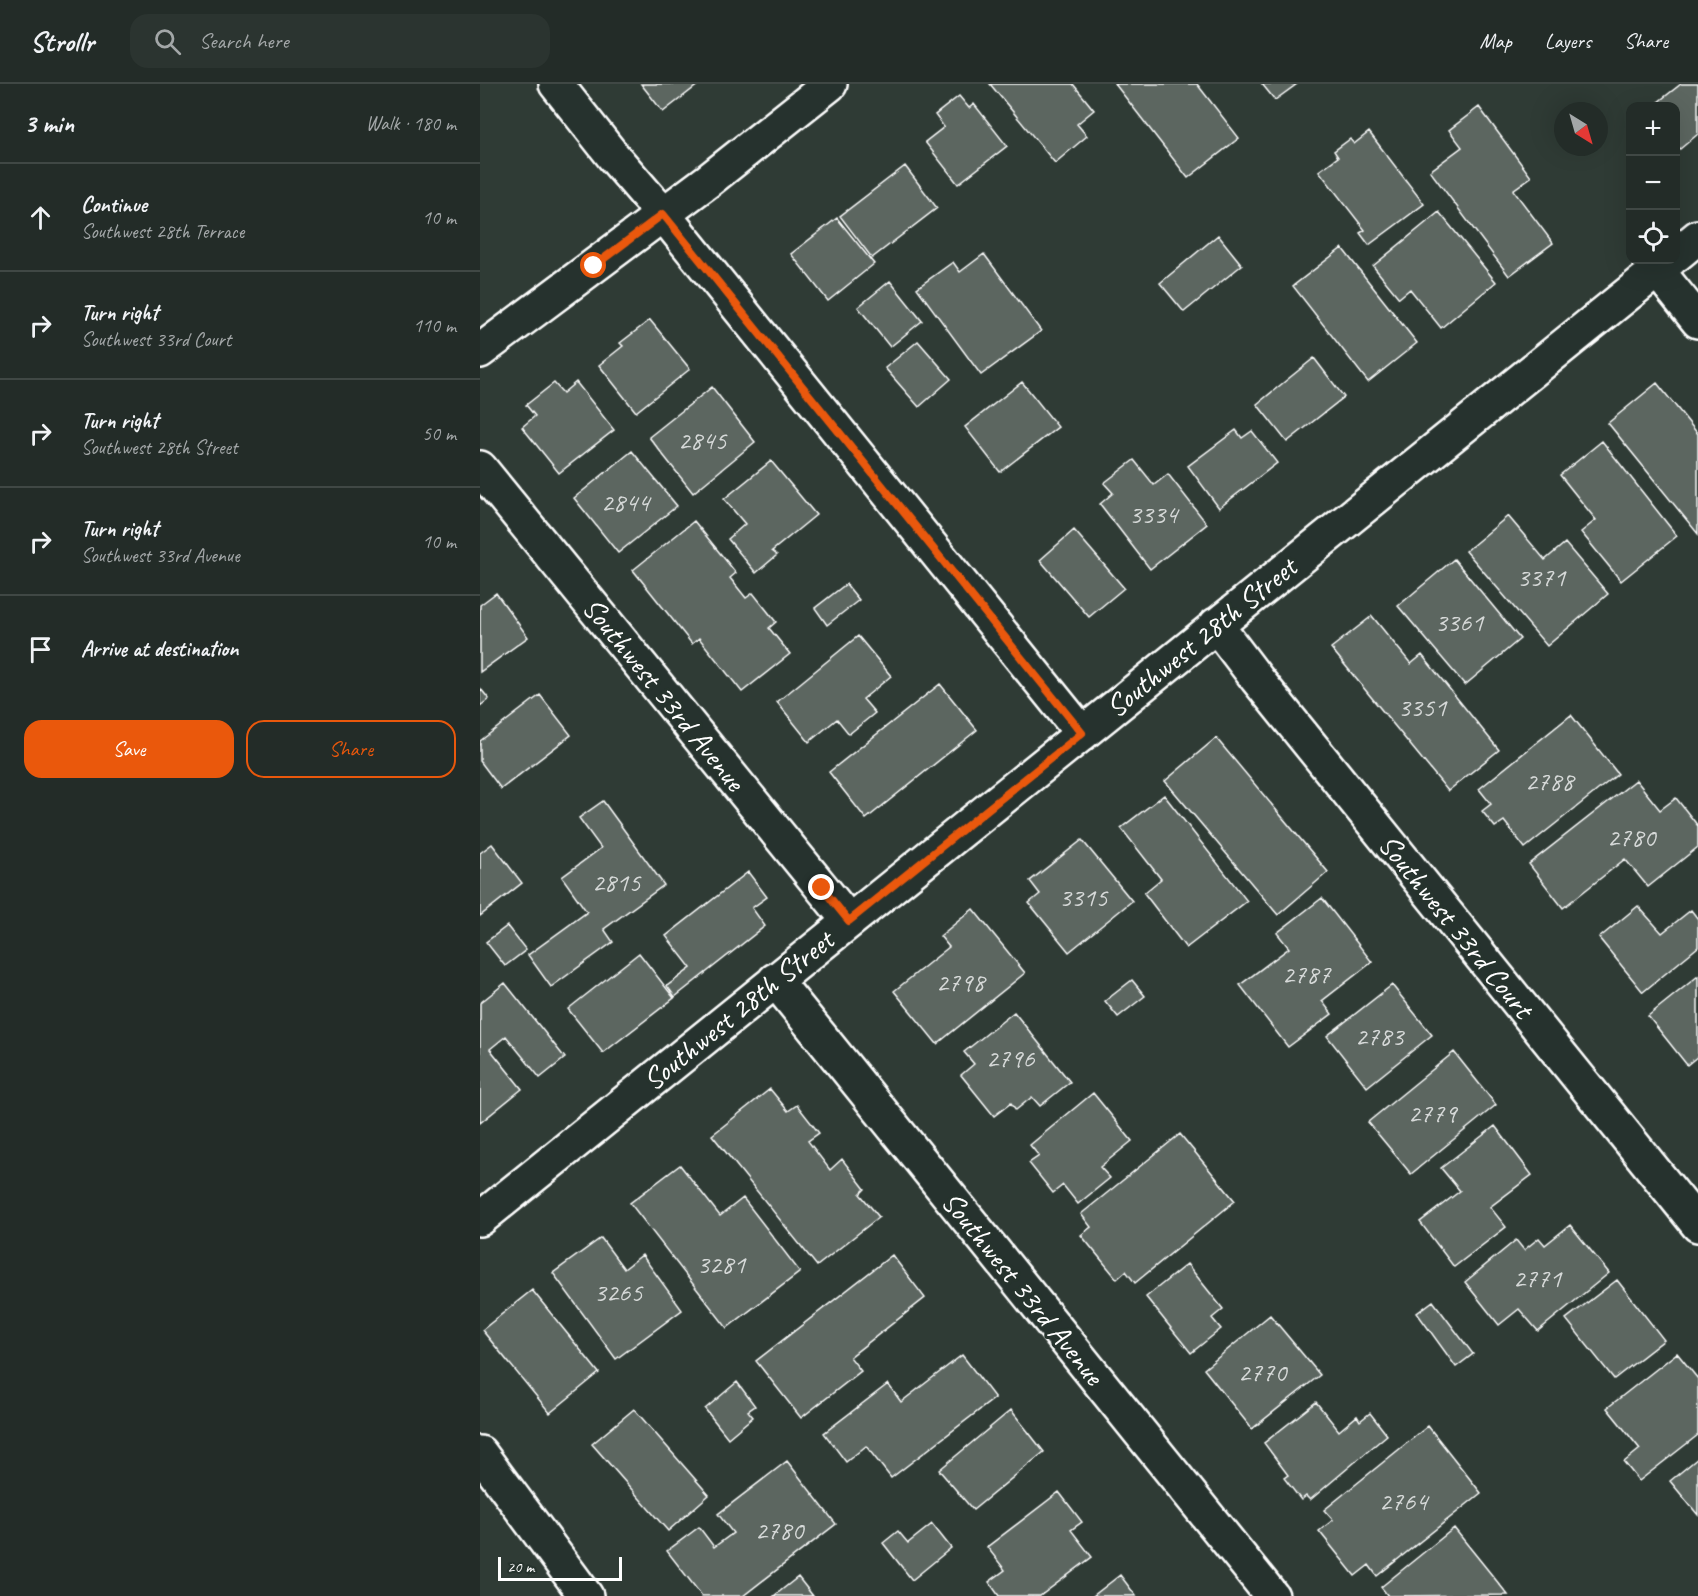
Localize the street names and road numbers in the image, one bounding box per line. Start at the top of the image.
street label: Southwest 28th Street [1098,546,1307,726]
street label: Southwest 33rd Avenue [574,590,755,800]
street label: Southwest 33rd Court [1370,826,1544,1028]
street label: Southwest 28th Street [635,919,844,1099]
street label: Southwest 33rd Avenue [933,1184,1114,1394]

